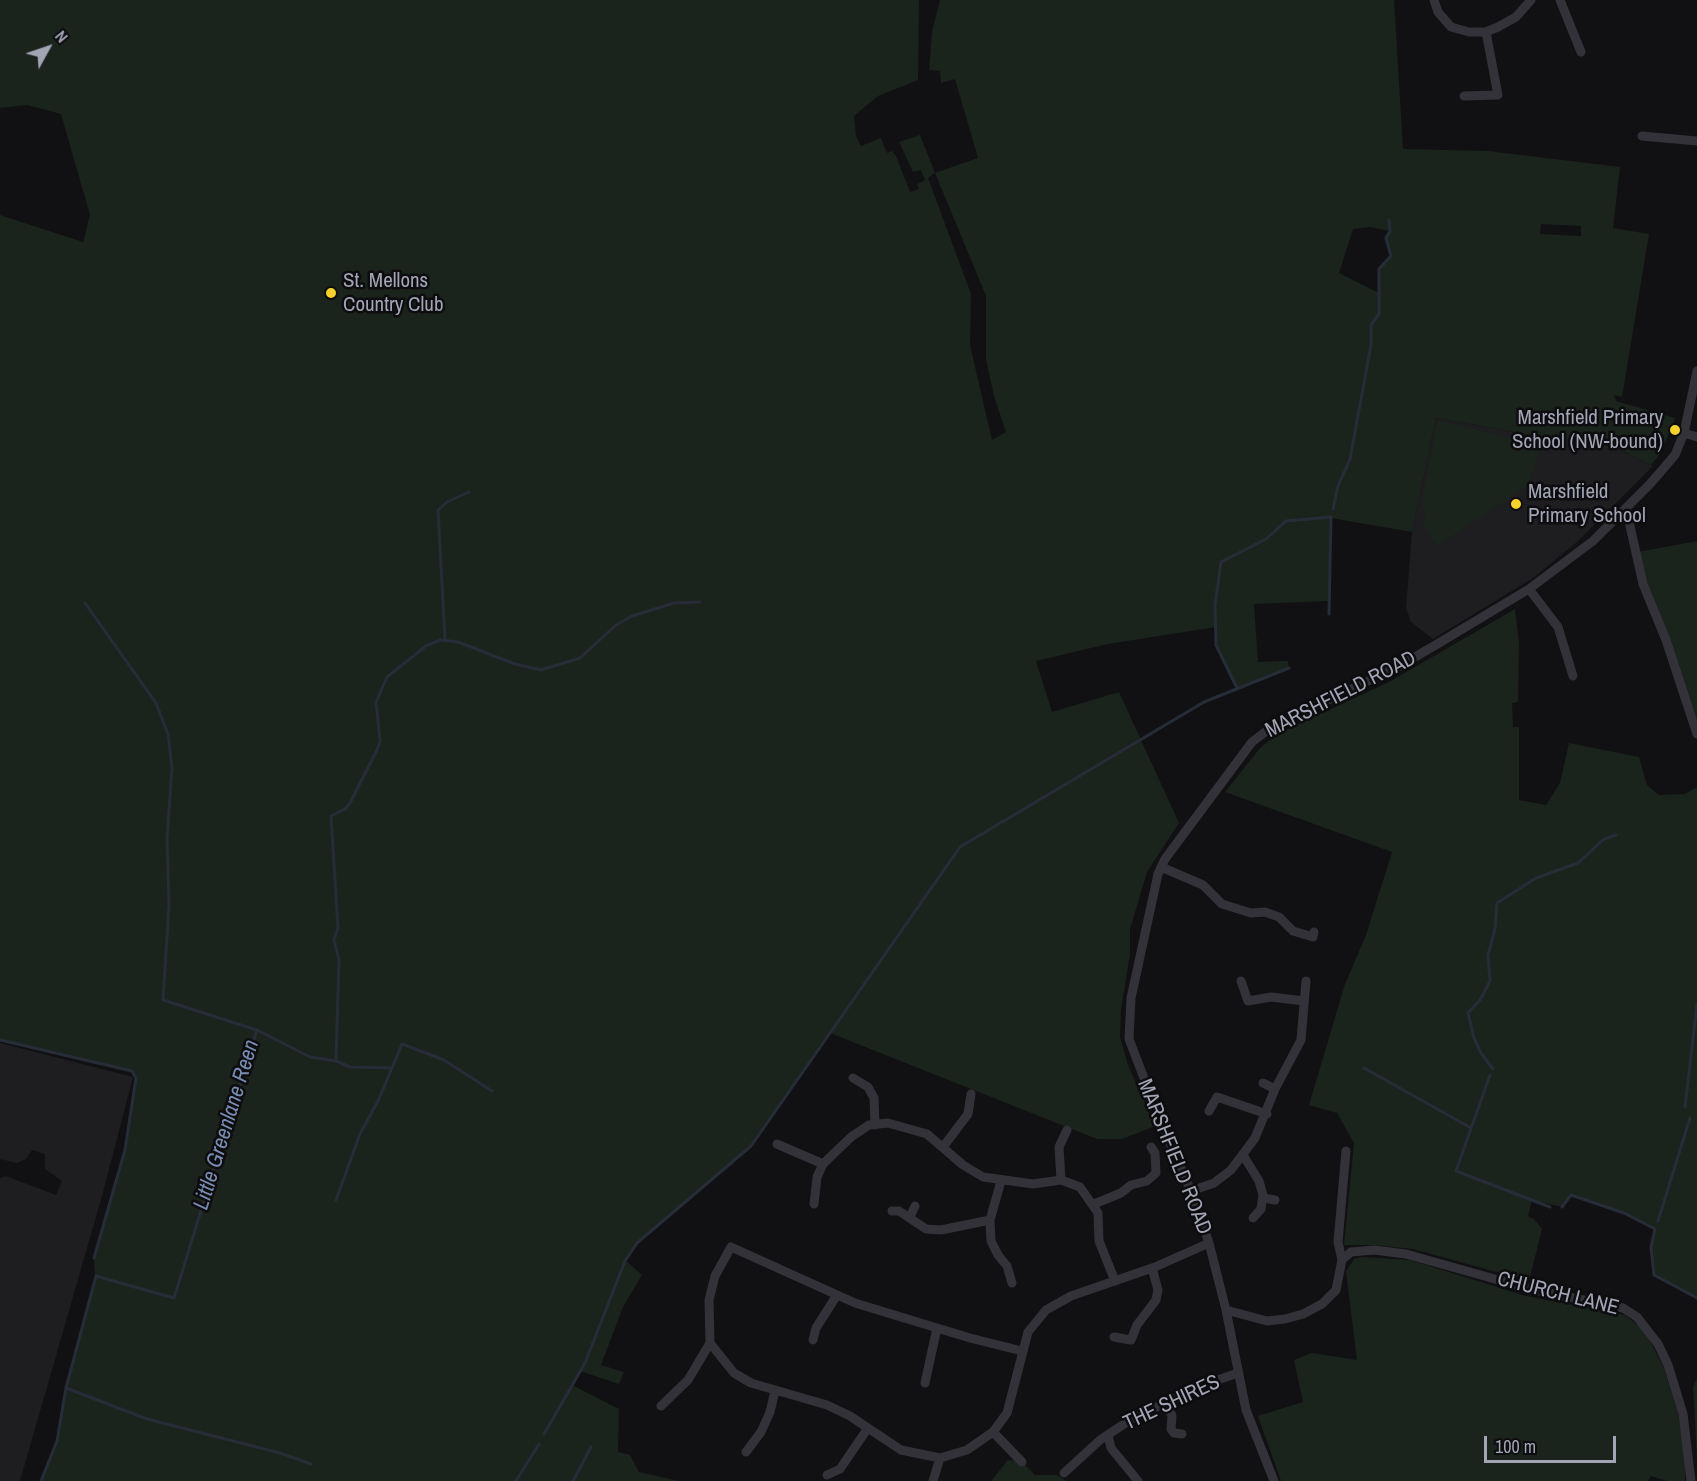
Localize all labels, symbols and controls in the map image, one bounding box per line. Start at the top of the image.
north arrow [18,18,78,78]
text: N [50,26,73,47]
place label: St. Mellons Country Club [343,268,443,318]
marker: St. Mellons Country Club [324,286,338,300]
place label: Marshfield Primary School (NW-bound) [1512,405,1663,455]
marker: Marshfield Primary School (NW-bound) [1668,423,1682,437]
place label: Marshfield Primary School [1528,479,1646,529]
marker: Marshfield Primary School [1509,497,1523,511]
street label: MARSHFIELD ROAD [1262,646,1420,744]
water label: Little Greenlane Reen [189,1037,265,1213]
street label: MARSHFIELD ROAD [1131,1076,1217,1238]
street label: CHURCH LANE [1495,1267,1621,1321]
street label: THE SHIRES [1120,1370,1224,1436]
scale bar [1487,1424,1619,1462]
text: 100 m [1495,1434,1536,1459]

